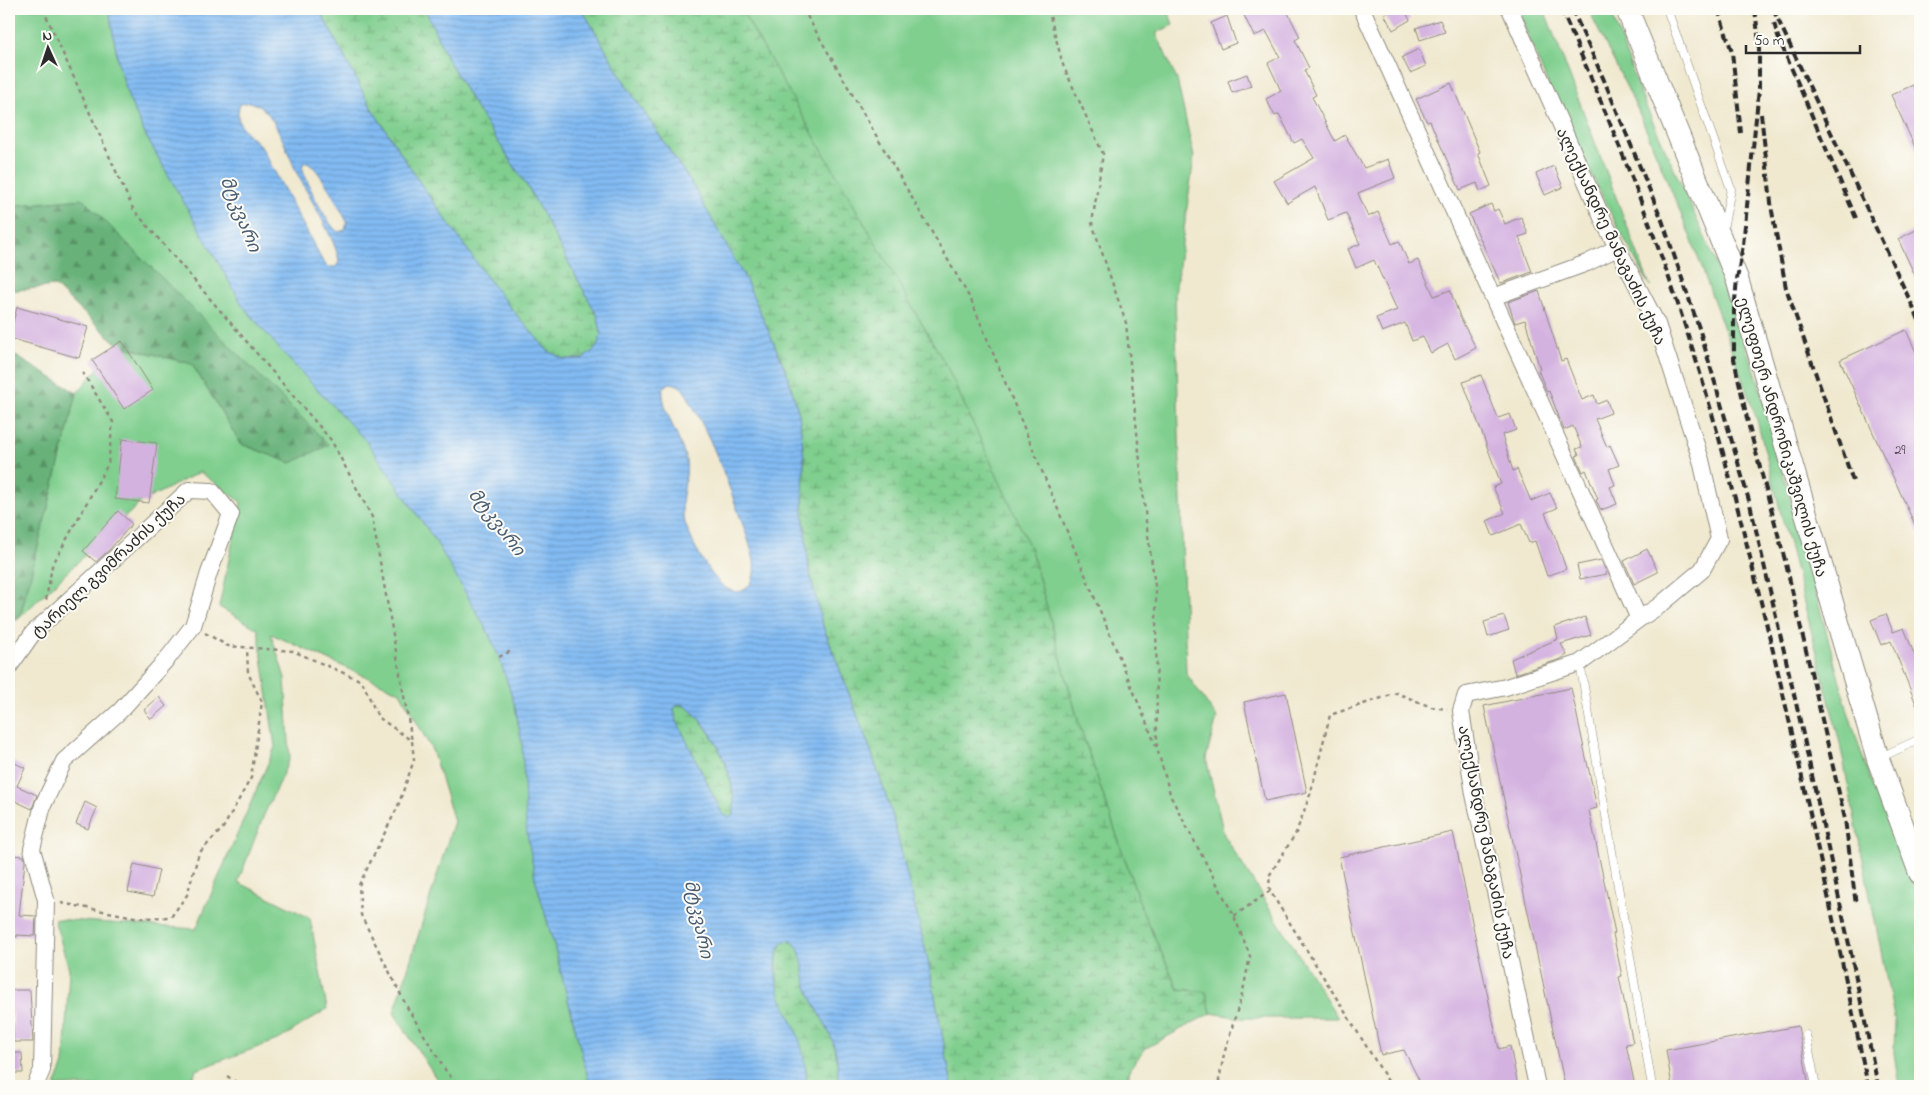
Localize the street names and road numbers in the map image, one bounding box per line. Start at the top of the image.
street label: ალექსანდრე მანაგაძის ქუჩა [1549,124,1671,350]
street label: ელეფთერ ანდრონიკაშვილის ქუჩა [1730,295,1833,580]
street label: ტარიელ გვიმრაძის ქუჩა [27,488,192,644]
street label: ალექსანდრე მანაგაძის ქუჩა [1451,723,1519,961]

